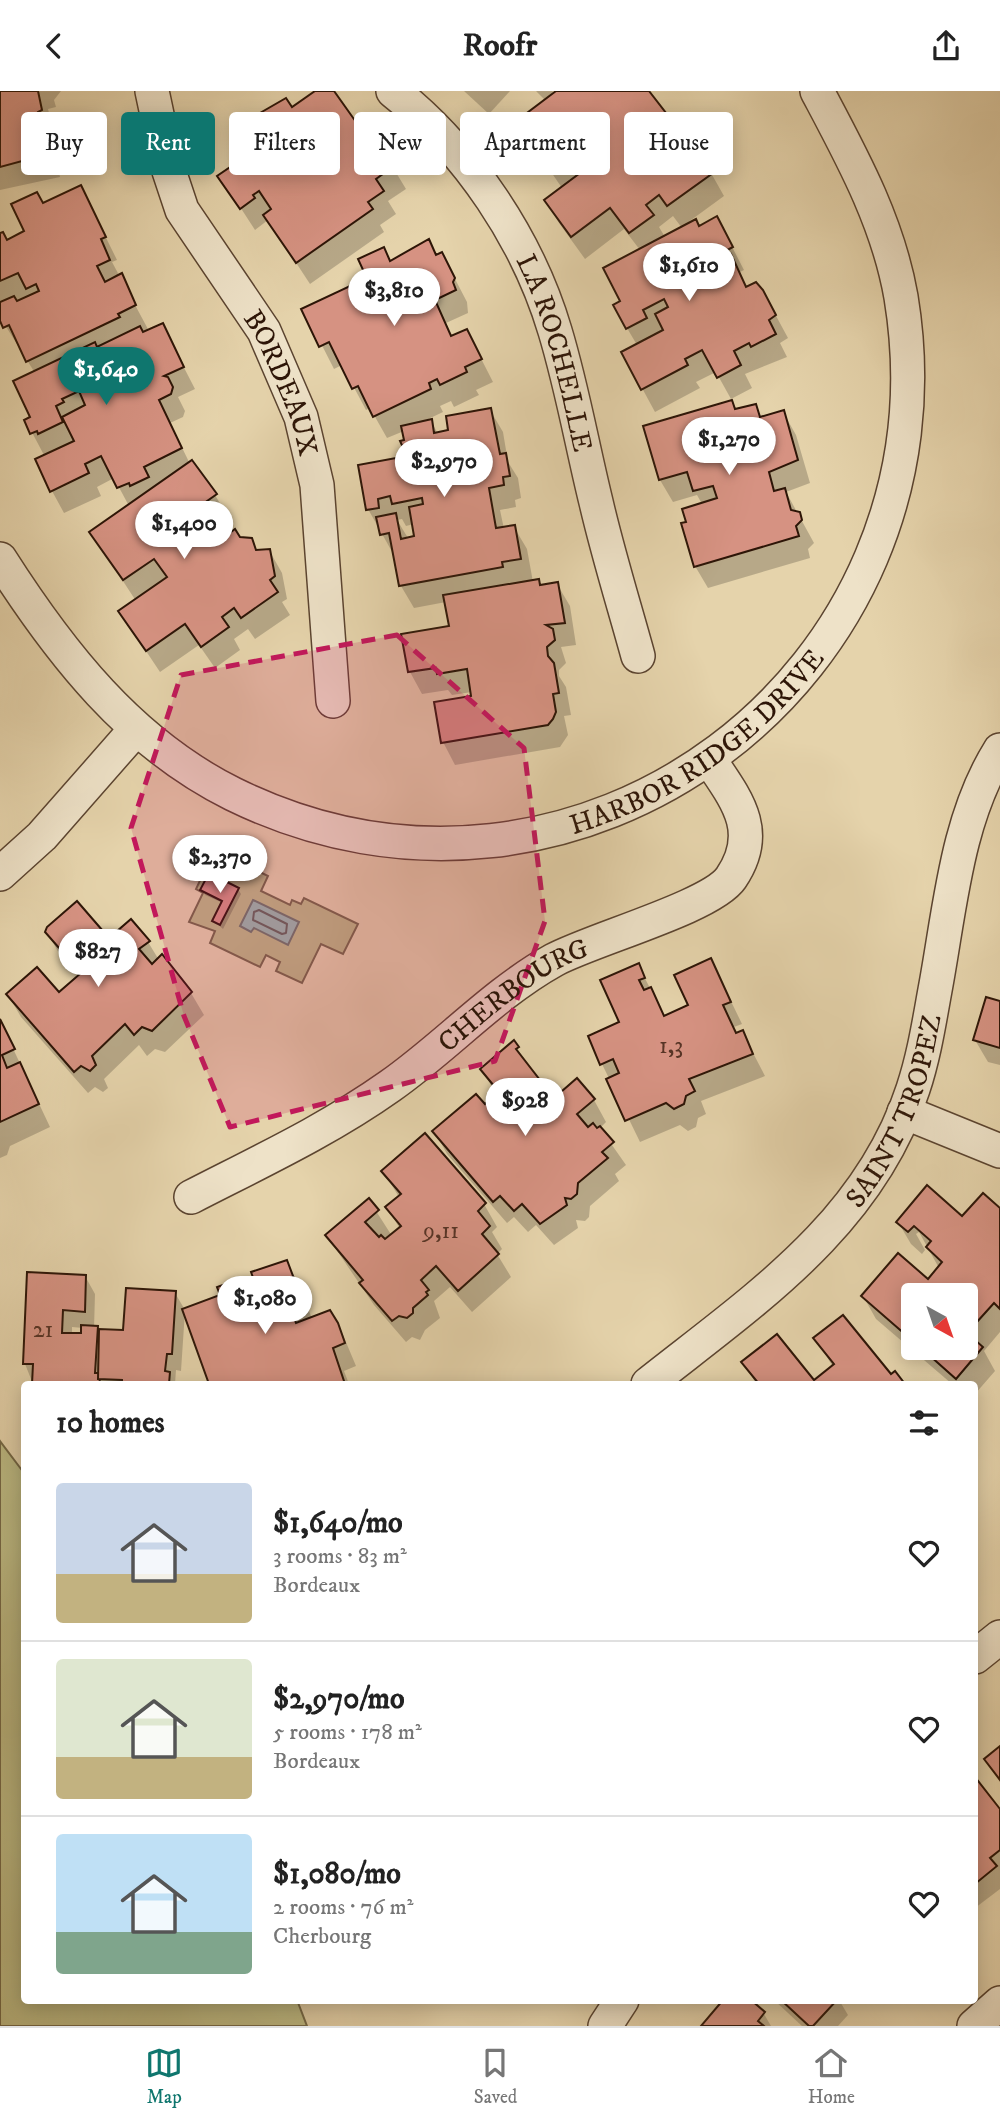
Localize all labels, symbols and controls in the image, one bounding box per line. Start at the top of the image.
text: Roofr [463,26,537,66]
icon: back [35,27,73,65]
icon: share [927,27,965,65]
chip: Buy [21,112,107,175]
chip: Rent [121,112,215,175]
chip: Filters [229,112,340,175]
chip: New [354,112,446,175]
chip: Apartment [460,112,610,175]
chip: House [624,112,733,175]
pin: $1,610 [632,243,746,303]
street label: LA ROCHELLE [508,249,600,455]
text: $1,610 [659,251,719,280]
pin: $3,810 [337,268,451,328]
text: $3,810 [364,276,424,305]
street label: BORDEAUX [235,303,326,459]
pin: $1,640 [49,347,163,407]
text: $1,640 [74,355,138,384]
pin: $1,270 [672,417,786,477]
text: $1,270 [698,425,760,454]
pin: $2,970 [387,439,501,499]
text: $2,970 [411,447,477,476]
pin: $1,400 [127,501,241,561]
text: $1,400 [151,509,217,538]
street label: HARBOR RIDGE DRIVE [565,642,832,843]
pin: $2,370 [163,835,277,895]
text: $2,370 [188,843,252,872]
pin: $827 [57,929,139,989]
street label: CHERBOURG [431,931,594,1060]
text: $827 [75,937,121,966]
street label: SAINT TROPEZ [838,1012,949,1215]
house number: 1,3 [659,1031,683,1061]
pin: $928 [484,1079,566,1138]
text: $928 [502,1086,548,1115]
house number: 9,11 [422,1216,459,1246]
pin: $1,080 [208,1277,322,1336]
north arrow [901,1283,978,1360]
map controls [901,1283,978,1360]
text: $1,080 [233,1284,297,1313]
house number: 21 [33,1315,53,1345]
icon: filters [905,1404,943,1442]
text: 10 homes [56,1405,165,1442]
text: $1,640/mo [273,1505,403,1542]
icon: home [112,1511,196,1595]
icon: heart [905,1534,943,1572]
text: 3 rooms · 83 m² [273,1542,407,1571]
text: Bordeaux [273,1571,360,1600]
text: $2,970/mo [273,1681,405,1718]
icon: home [112,1687,196,1771]
icon: heart [905,1710,943,1748]
text: 5 rooms · 178 m² [273,1718,422,1747]
text: Bordeaux [273,1747,360,1776]
text: $1,080/mo [273,1856,401,1893]
icon: home [112,1862,196,1946]
icon: heart [905,1885,943,1923]
text: 2 rooms · 76 m² [273,1893,413,1922]
text: Cherbourg [273,1922,371,1951]
tab: Map [145,2044,183,2109]
tab: Saved [474,2044,517,2109]
tab: Home [808,2044,855,2109]

